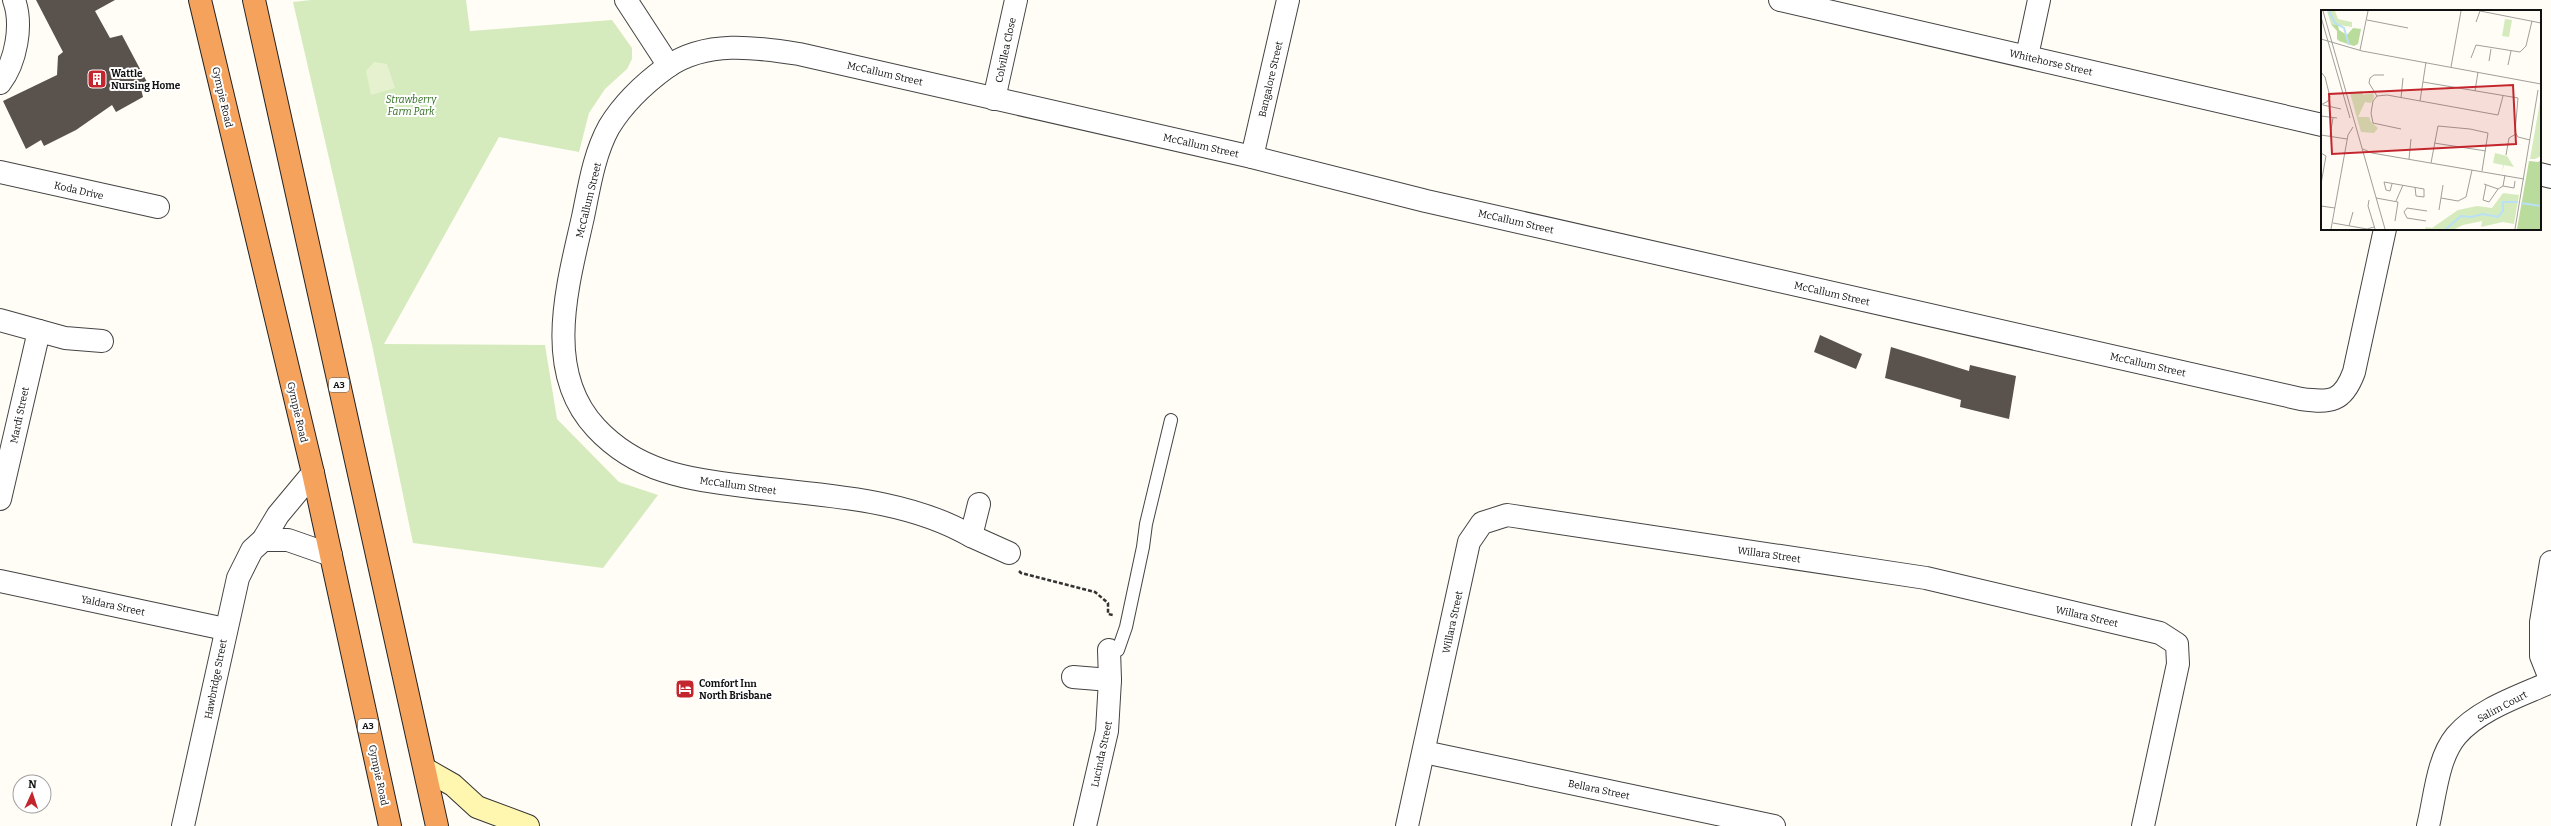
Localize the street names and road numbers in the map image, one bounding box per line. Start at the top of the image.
street label: Colvillea Close [993,16,1019,84]
street label: Bangalore Street [1256,40,1286,118]
street label: Whitehorse Street [2008,48,2094,78]
street label: McCallum Street [846,59,924,89]
street label: Gympie Road [209,66,235,129]
street label: McCallum Street [1162,131,1240,161]
street label: McCallum Street [574,161,604,239]
street label: Koda Drive [53,179,105,202]
street label: McCallum Street [1477,207,1555,237]
street label: McCallum Street [1793,279,1871,309]
street label: McCallum Street [2109,350,2187,380]
road number: A3 [329,378,349,392]
street label: Gympie Road [284,381,310,444]
street label: Mardi Street [8,385,32,445]
street label: McCallum Street [699,475,777,497]
street label: Willara Street [1736,545,1802,565]
street label: Willara Street [1440,589,1466,655]
street label: Yaldara Street [80,593,146,619]
street label: Willara Street [2054,604,2120,630]
street label: Hawbridge Street [202,638,230,720]
street label: Salim Court [2475,689,2530,725]
road number: A3 [358,719,378,733]
street label: Lucinda Street [1089,720,1115,788]
street label: Gympie Road [366,744,390,807]
street label: Bellara Street [1567,778,1631,802]

